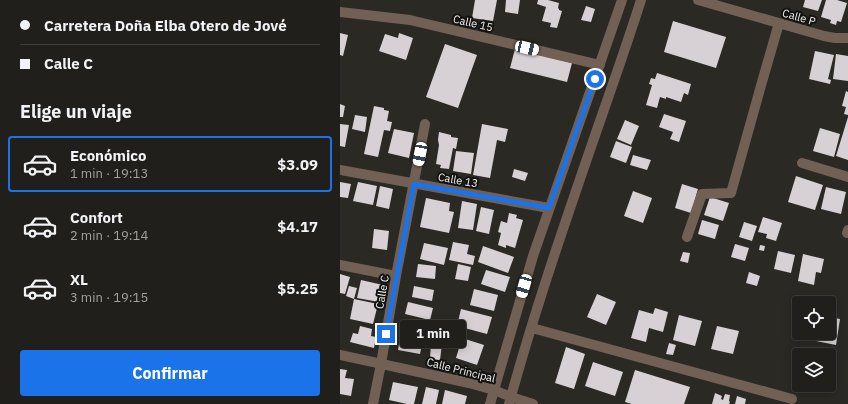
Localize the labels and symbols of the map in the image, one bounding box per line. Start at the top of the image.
street label: Calle P [781,6,818,28]
street label: Calle 15 [452,12,494,34]
car [514,39,540,57]
route start [586,70,604,88]
car [412,141,428,167]
street label: Calle 13 [437,170,479,190]
car [515,273,533,299]
street label: Calle C [372,274,392,310]
callout: 1 min [400,320,466,348]
route end [377,325,395,343]
street label: Calle Principal [425,355,497,385]

